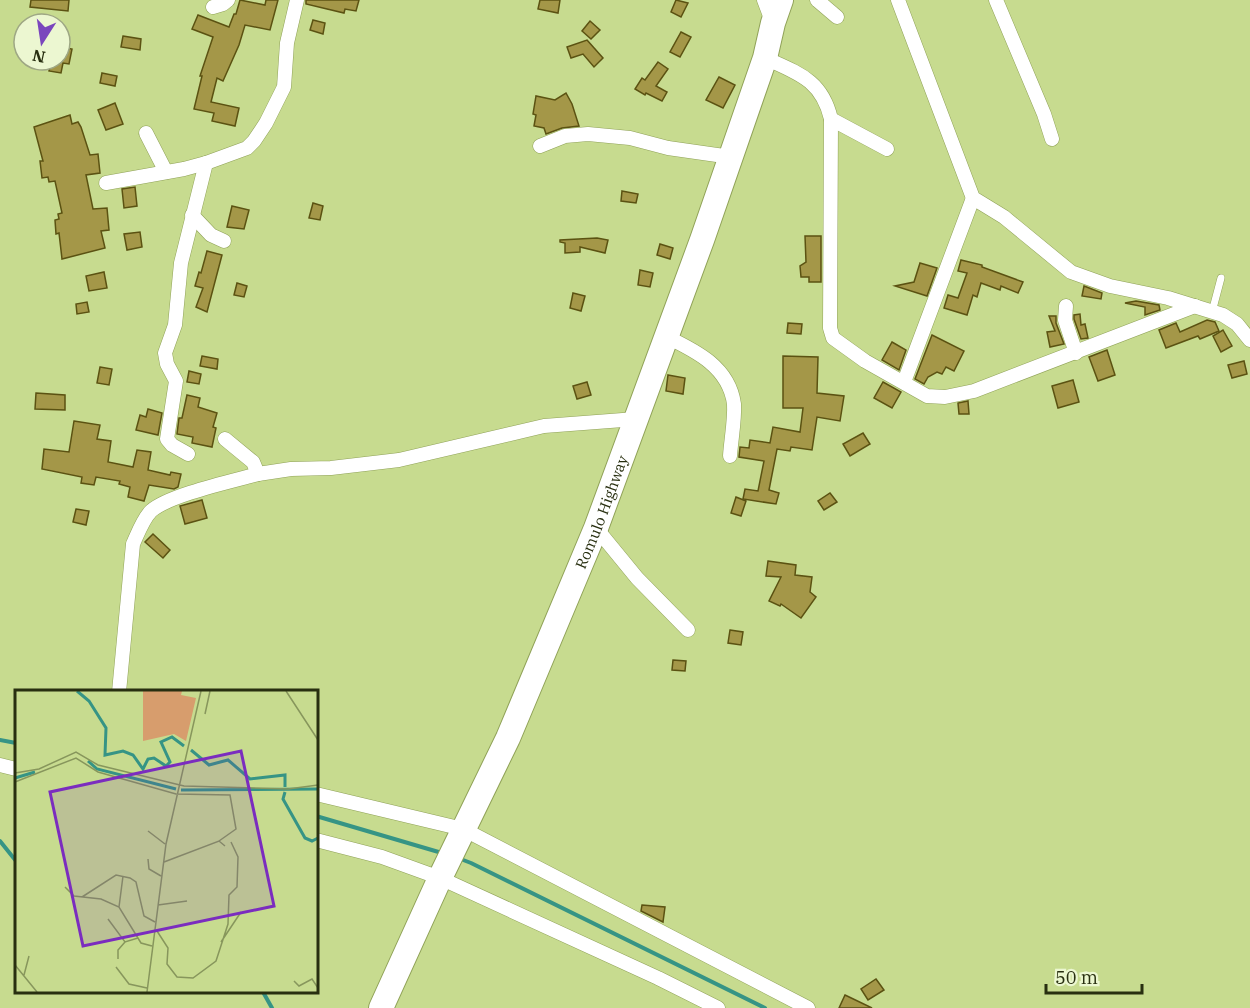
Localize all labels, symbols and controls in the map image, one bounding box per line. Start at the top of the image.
north arrow [12,12,72,72]
text: N [31,46,47,68]
street label: Romulo Highway [571,453,631,571]
inset map [15,690,318,993]
scale bar [1046,957,1142,995]
text: 50 m [1055,966,1098,989]

